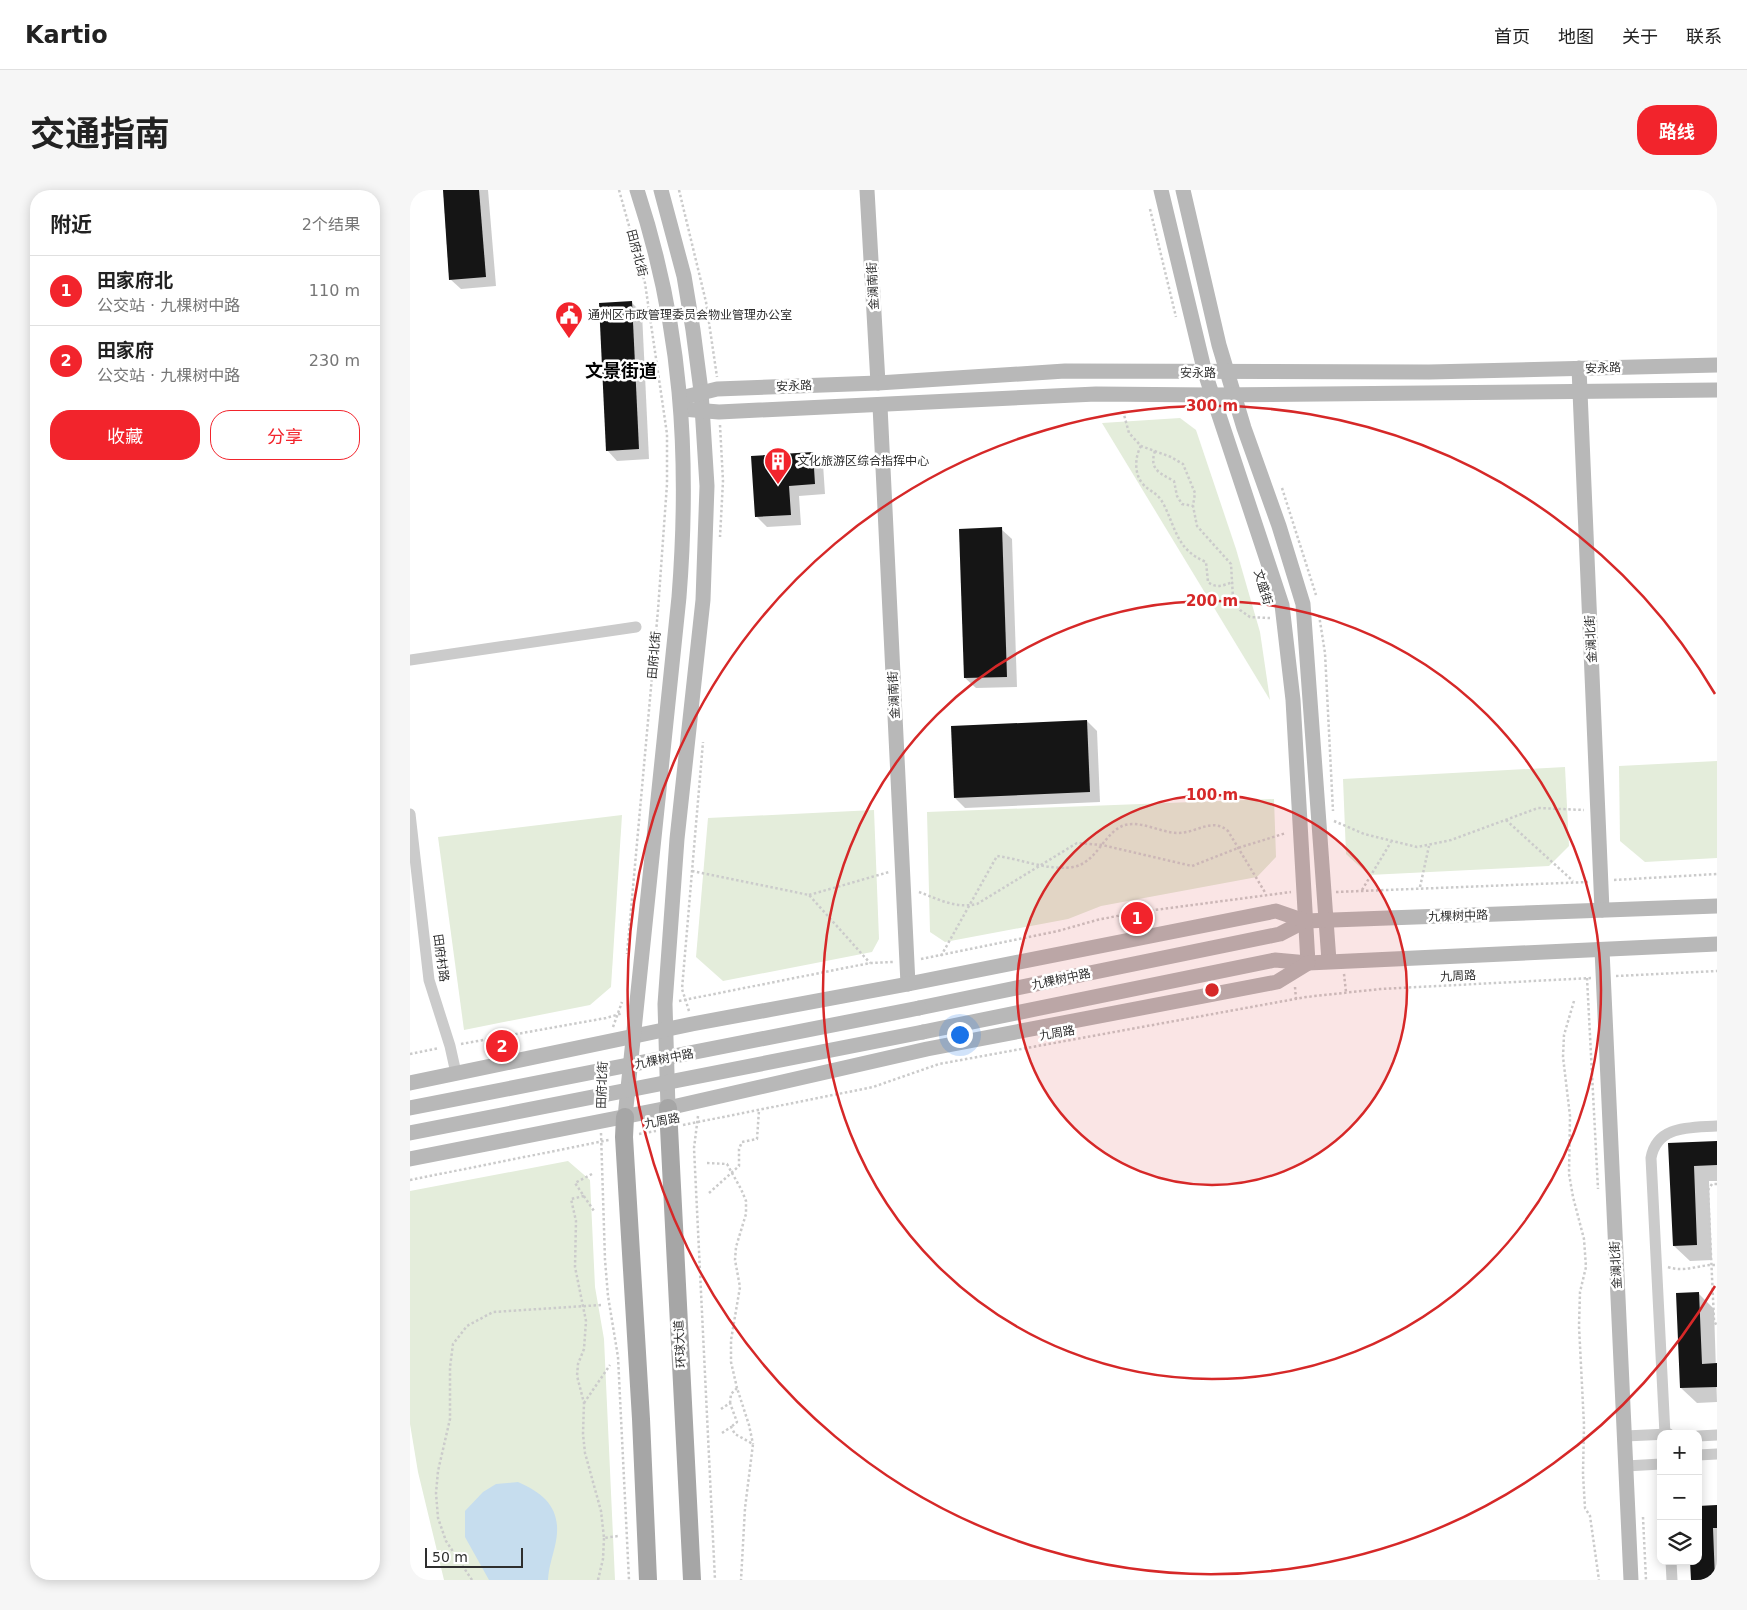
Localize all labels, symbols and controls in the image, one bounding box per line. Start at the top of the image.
text: Kartio [25,21,108,49]
text: 首页 [1494,26,1530,47]
text: 地图 [1558,26,1594,47]
text: 关于 [1622,26,1658,47]
text: 联系 [1686,26,1722,47]
button: 路线 [1637,105,1717,155]
text: 交通指南 [30,114,170,154]
text: 附近 [50,213,92,237]
text: 2个结果 [302,215,360,234]
street label: 田府北街 [624,228,650,278]
street label: 金澜南街 [865,262,881,310]
text: 田家府北 [97,269,173,291]
text: 1 [60,281,72,300]
text: 110 m [309,281,360,300]
text: 公交站 · 九棵树中路 [97,296,240,315]
public building icon: 通州区市政管理委员会物业管理办公室 [554,300,584,339]
place label: 通州区市政管理委员会物业管理办公室 [588,308,792,322]
text: 田家府 [97,339,154,361]
text: 2 [60,351,72,370]
text: 230 m [309,351,360,370]
district label: 文景街道 [585,360,657,381]
street label: 安永路 [1585,360,1621,376]
text: 公交站 · 九棵树中路 [97,366,240,385]
street label: 安永路 [1180,366,1216,380]
street label: 安永路 [776,378,812,394]
text: 300 m [1186,397,1238,415]
button: 收藏 [50,410,200,460]
button: 分享 [210,410,360,460]
building icon: 文化旅游区综合指挥中心 [763,446,793,485]
place label: 文化旅游区综合指挥中心 [797,454,929,468]
street label: 文盛街 [1251,568,1275,606]
text: 200 m [1186,592,1238,610]
street label: 金澜北街 [1583,615,1599,663]
street label: 田府北街 [645,630,663,680]
street label: 金澜南街 [886,671,902,719]
text: 100 m [1186,786,1238,804]
pin: 1 [1121,899,1153,937]
street label: 九棵树中路 [1428,908,1488,924]
street label: 田府村路 [431,933,451,983]
street label: 九棵树中路 [1030,966,1092,992]
street label: 九周路 [1440,968,1476,984]
centre of rings [1203,981,1221,999]
your location [947,1022,973,1048]
street label: 九周路 [1038,1023,1076,1043]
pin: 2 [486,1027,518,1065]
street label: 九棵树中路 [633,1046,695,1072]
street label: 田府北街 [594,1061,610,1109]
street label: 九周路 [643,1111,681,1131]
street label: 金澜北街 [1608,1241,1624,1289]
street label: 环球大道 [672,1320,688,1368]
map controls [1657,1430,1702,1565]
button: + [1657,1430,1702,1475]
button: − [1657,1475,1702,1520]
button: layers [1657,1520,1702,1565]
scale bar [425,1545,522,1568]
text: 50 m [432,1549,468,1565]

